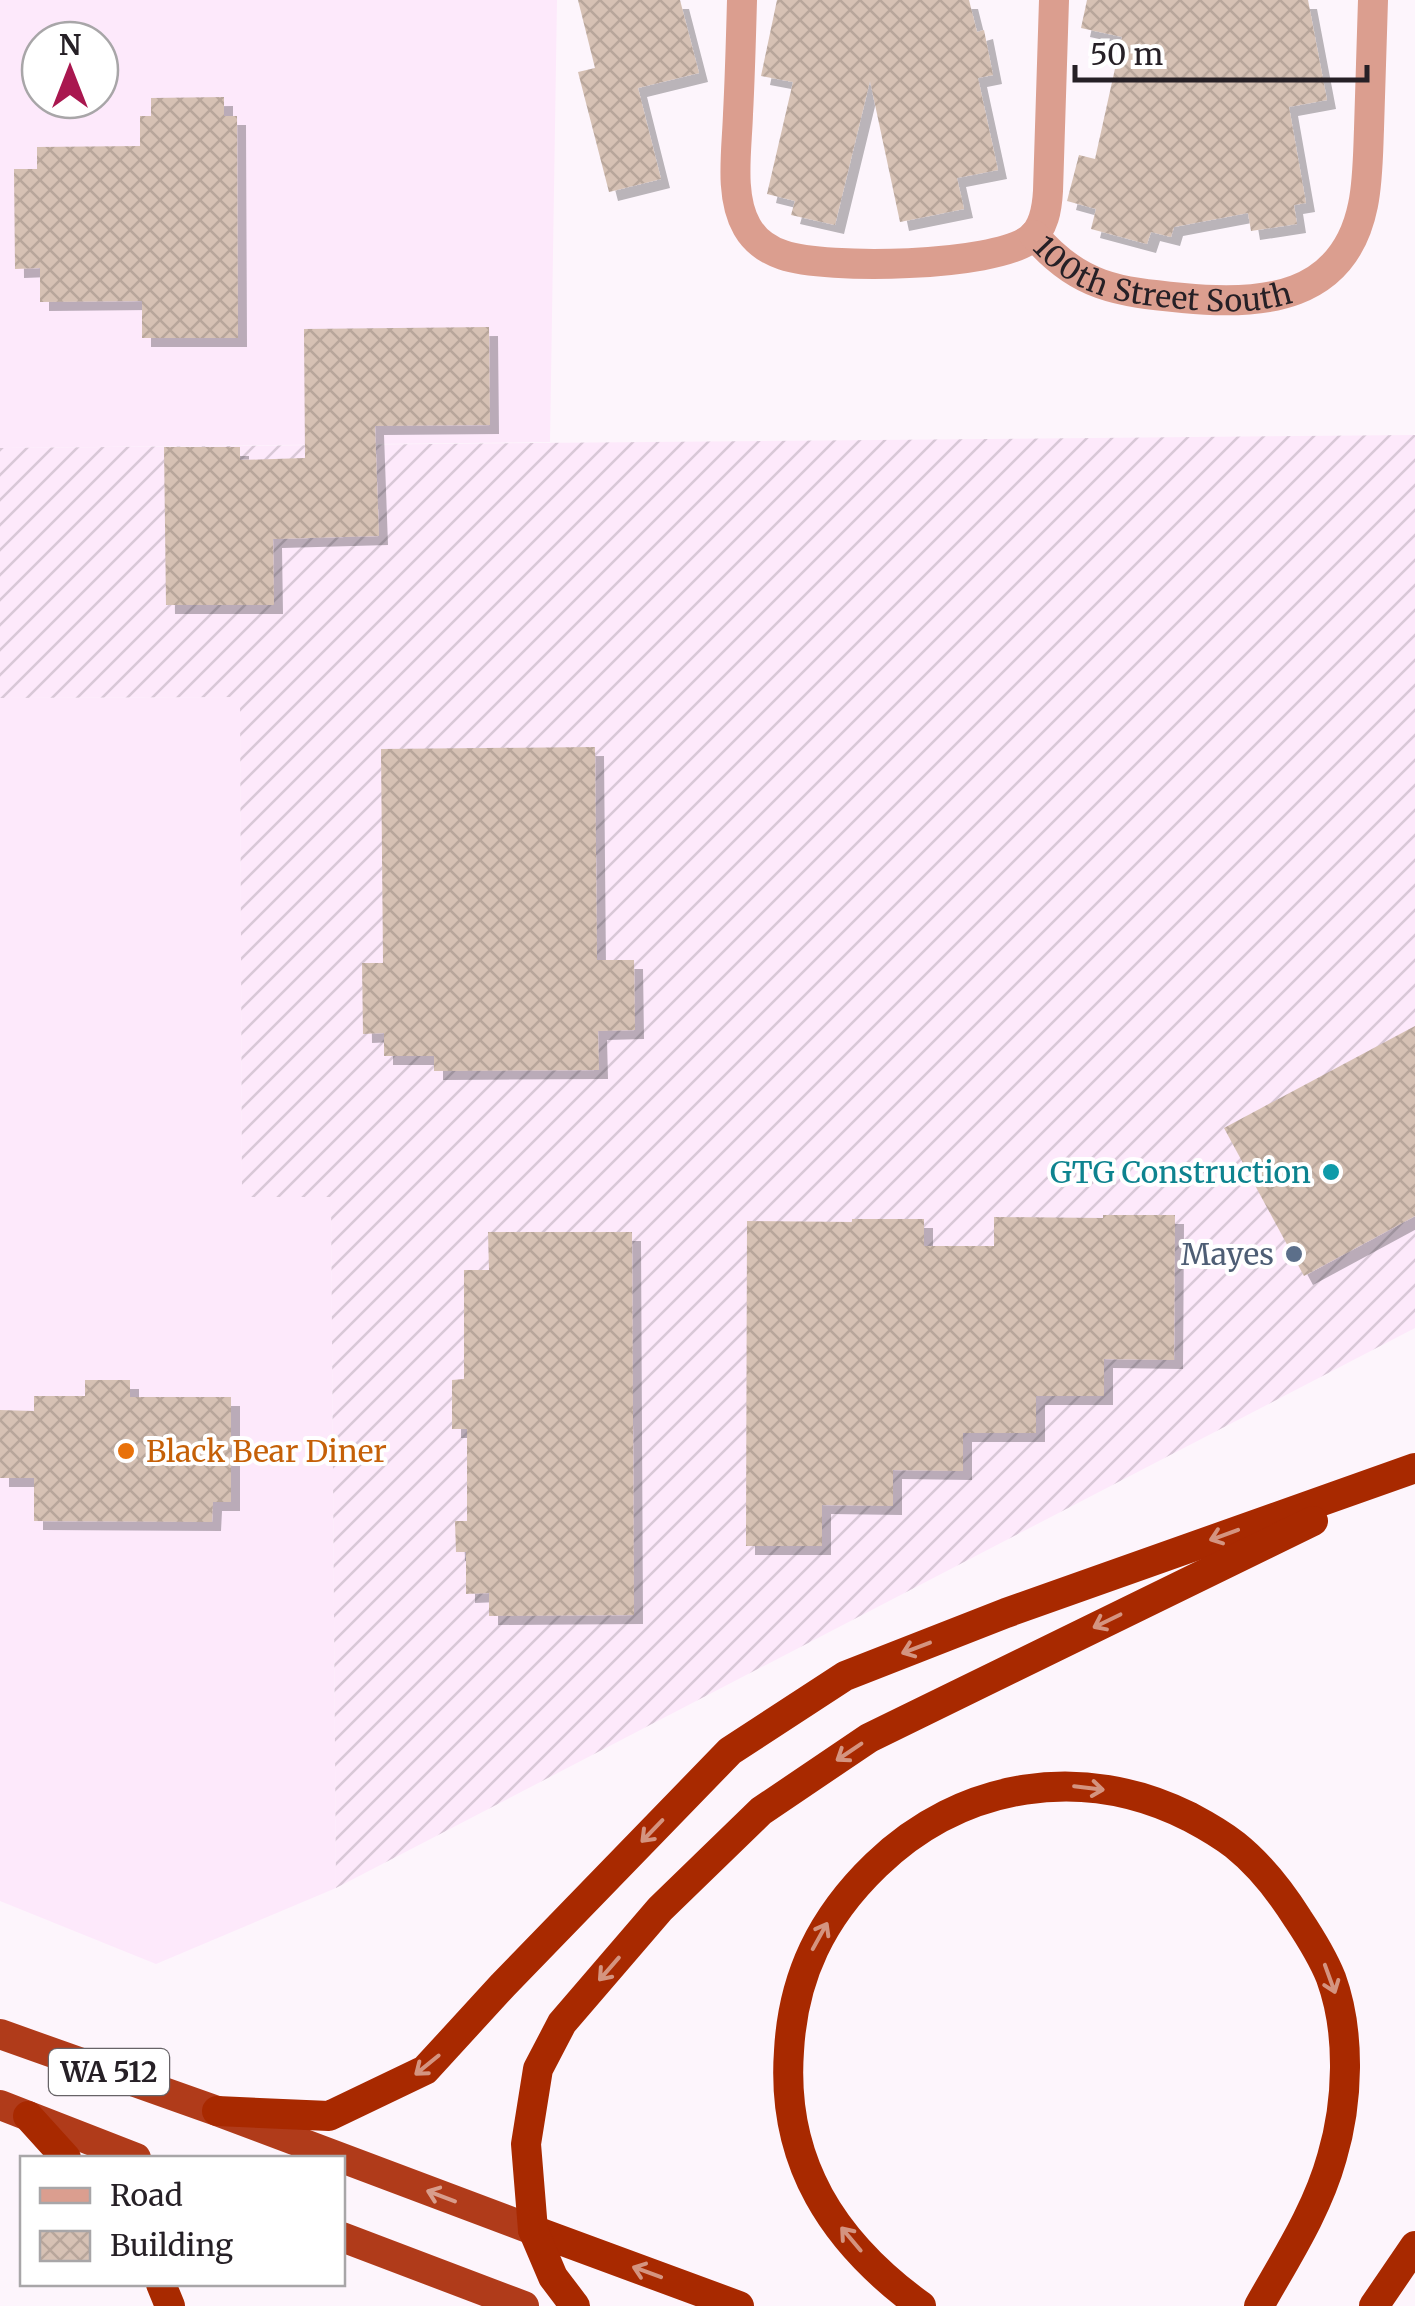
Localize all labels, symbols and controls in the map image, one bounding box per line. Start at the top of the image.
north arrow [20,20,120,120]
scale bar [1075,20,1368,82]
text: N [59,27,81,63]
text: 50 m [1090,35,1163,73]
street label: 100th Street South [1025,228,1296,320]
place label: GTG Construction [1050,1153,1311,1191]
marker: GTG Construction [1320,1161,1342,1183]
place label: Mayes [1181,1235,1274,1273]
marker: Mayes [1283,1243,1305,1265]
place label: Black Bear Diner [146,1432,387,1470]
marker: Black Bear Diner [115,1440,137,1462]
one-way arrow [1210,1527,1241,1545]
one-way arrow [1093,1613,1123,1632]
one-way arrow [901,1641,931,1659]
one-way arrow [835,1741,863,1762]
one-way arrow [1072,1779,1104,1798]
one-way arrow [640,1819,664,1843]
one-way arrow [811,1922,831,1951]
one-way arrow [598,1955,620,1981]
one-way arrow [1322,1963,1340,1994]
road number: WA 512 [49,2049,169,2095]
one-way arrow [414,2054,440,2076]
legend [20,2156,345,2286]
text: Road [110,2176,183,2214]
one-way arrow [427,2186,458,2204]
text: Building [110,2226,233,2264]
one-way arrow [840,2226,862,2252]
one-way arrow [632,2262,663,2280]

